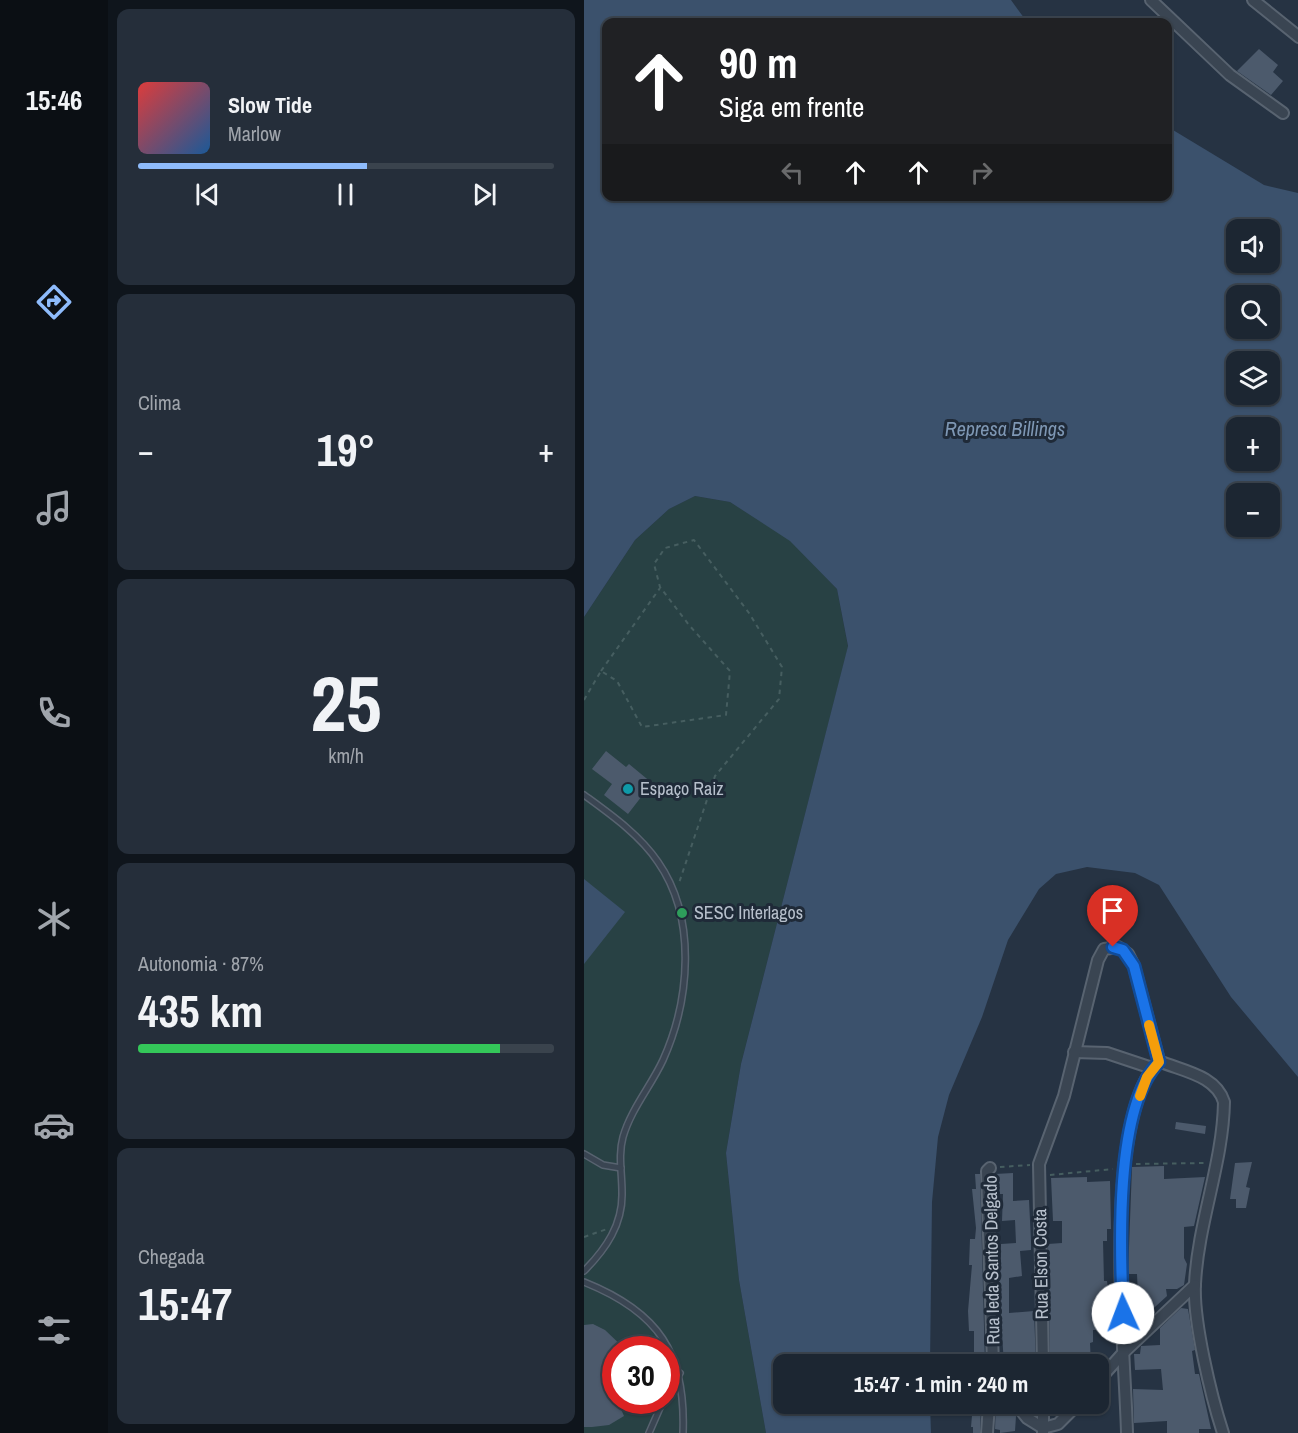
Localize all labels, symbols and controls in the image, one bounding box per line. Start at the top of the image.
text: 90 m [719,35,798,91]
icon: ahead [620,42,698,120]
text: 15:46 [26,82,82,118]
text: Siga em frente [719,89,864,125]
text: Slow Tide [228,90,312,120]
text: Marlow [228,120,281,147]
icon: left [776,156,809,189]
icon: ahead [839,156,872,189]
icon: ahead [902,156,935,189]
icon: right [965,156,998,189]
icon: previous [191,178,224,211]
icon: pause [329,178,362,211]
icon: next [468,178,501,211]
map controls [1226,219,1280,537]
button: sound [1226,219,1280,273]
icon: directions [33,281,75,323]
button: search [1226,285,1280,339]
button: layers [1226,351,1280,405]
text: Clima [138,389,181,416]
water label: Represa Billings [945,415,1065,442]
button: + [1226,417,1280,471]
text: 19° [316,419,376,480]
text: − [138,428,154,472]
text: + [538,428,554,472]
button: − [1226,483,1280,537]
icon: music [33,487,75,529]
text: 25 [310,650,382,755]
icon: phone [33,692,75,734]
text: km/h [328,742,364,769]
place label: Espaço Raiz [640,776,724,801]
marker: Espaço Raiz [621,782,635,796]
pin [1087,885,1138,947]
icon: arrive [1096,894,1129,927]
icon: climate [33,898,75,940]
place label: SESC Interlagos [694,900,803,925]
marker: SESC Interlagos [675,906,689,920]
text: Autonomia · 87% [138,950,264,977]
text: 435 km [138,980,263,1041]
icon: car [33,1104,75,1146]
street label: Rua Ieda Santos Delgado [978,1175,1005,1345]
street label: Rua Elson Costa [1027,1208,1054,1320]
text: Chegada [138,1243,205,1270]
text: 15:47 [138,1273,232,1334]
position arrow [1091,1281,1155,1345]
icon: filters [33,1309,75,1351]
speed limit sign: 30 [602,1336,680,1414]
text: 15:47 · 1 min · 240 m [854,1369,1028,1399]

